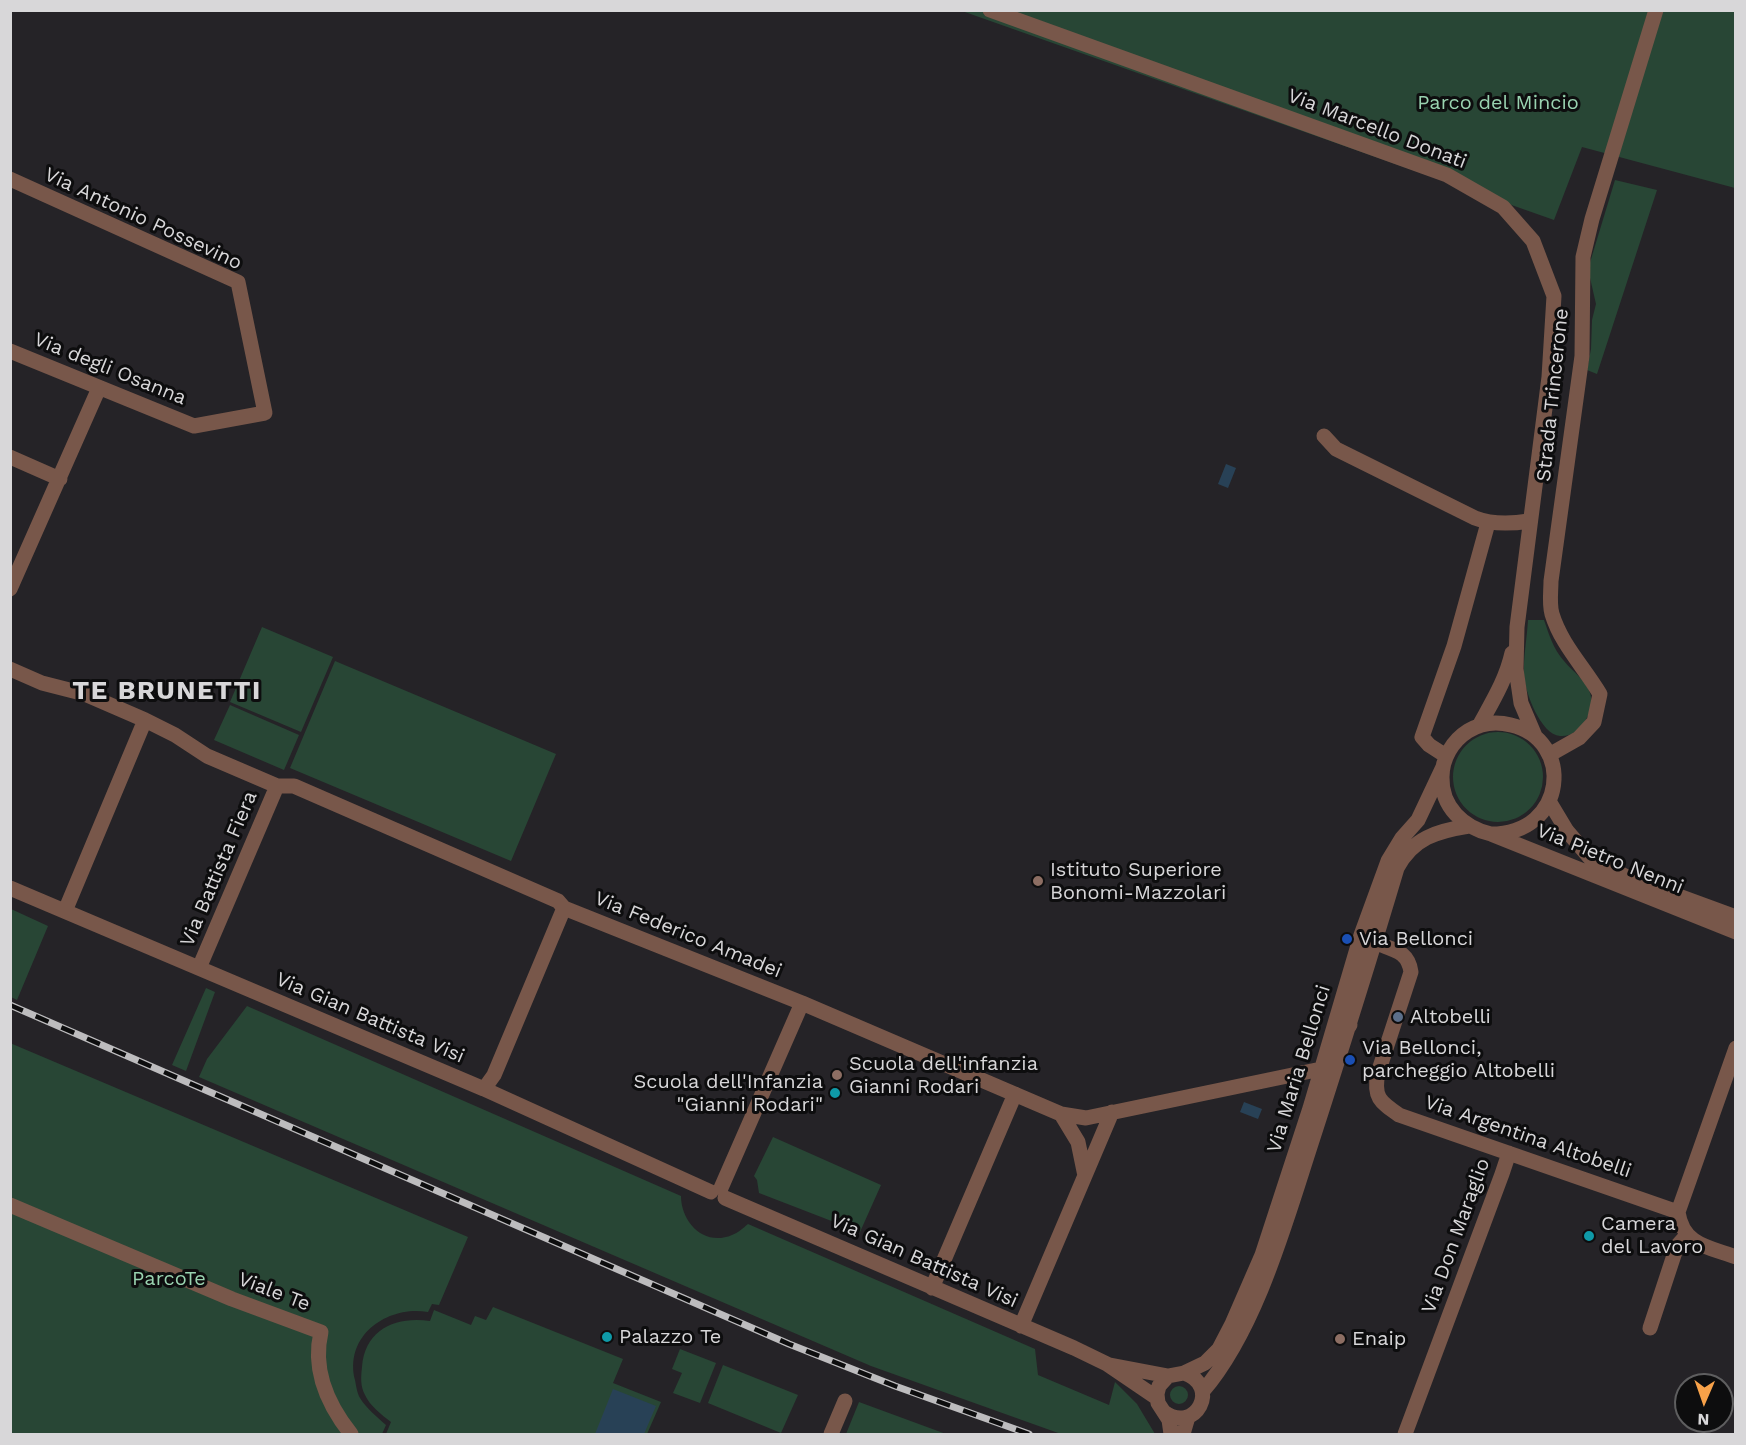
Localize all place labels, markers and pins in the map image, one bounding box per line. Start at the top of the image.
place label: Istituto Superiore Bonomi-Mazzolari [1050,858,1226,905]
marker: Istituto Superiore Bonomi-Mazzolari [1031,874,1045,888]
place label: Via Bellonci [1359,927,1473,951]
marker: Via Bellonci [1340,932,1354,946]
place label: Altobelli [1410,1005,1491,1029]
marker: Altobelli [1391,1010,1405,1024]
place label: Via Bellonci, parcheggio Altobelli [1362,1036,1555,1083]
place label: Scuola dell'infanzia Gianni Rodari [849,1052,1038,1099]
marker: Via Bellonci, parcheggio Altobelli [1343,1053,1357,1067]
marker: Scuola dell'infanzia Gianni Rodari [830,1068,844,1082]
place label: Scuola dell'Infanzia "Gianni Rodari" [634,1070,823,1117]
marker: Scuola dell'Infanzia "Gianni Rodari" [828,1086,842,1100]
place label: Camera del Lavoro [1601,1212,1703,1259]
marker: Camera del Lavoro [1582,1229,1596,1243]
place label: Palazzo Te [619,1325,721,1349]
place label: Enaip [1352,1327,1406,1351]
marker: Palazzo Te [600,1330,614,1344]
marker: Enaip [1333,1332,1347,1346]

